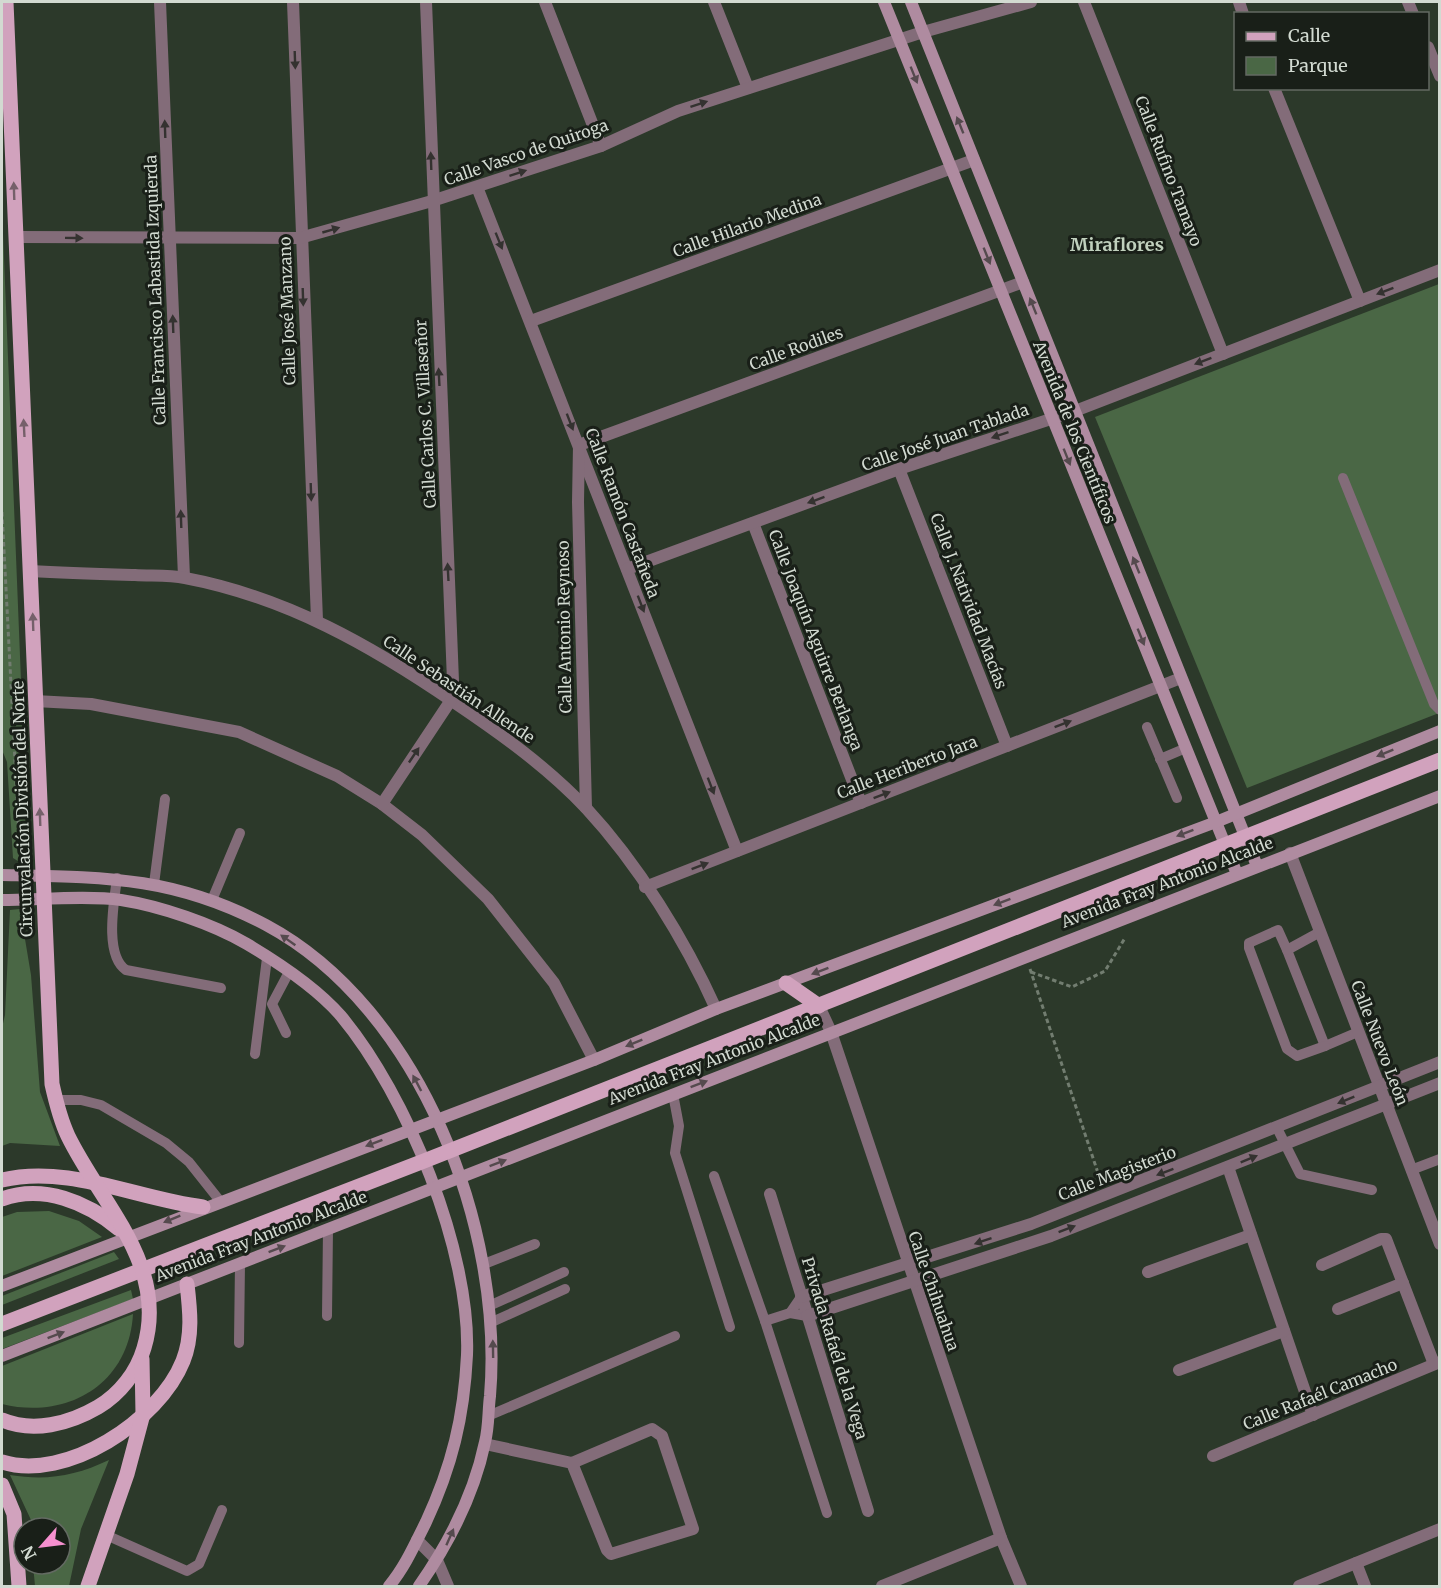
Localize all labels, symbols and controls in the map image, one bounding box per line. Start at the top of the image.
legend [1234,12,1429,90]
text: Calle [1288,24,1330,47]
one-way arrow [290,50,300,69]
text: Parque [1288,54,1348,77]
one-way arrow [909,67,919,85]
street label: Calle Rufino Tamayo [1131,93,1207,249]
one-way arrow [690,98,708,108]
street label: Calle Vasco de Quiroga [441,114,611,189]
one-way arrow [955,116,964,134]
one-way arrow [160,120,169,139]
one-way arrow [426,151,435,170]
street label: Calle Francisco Labastida Izquierda [140,154,170,425]
one-way arrow [509,168,527,178]
one-way arrow [9,181,18,200]
street label: Calle Hilario Medina [670,189,824,261]
one-way arrow [322,225,340,234]
one-way arrow [495,232,504,250]
one-way arrow [65,233,84,243]
district label: Miraflores [1070,233,1164,256]
street label: Calle José Manzano [274,236,300,386]
one-way arrow [983,247,992,265]
one-way arrow [1376,286,1394,296]
one-way arrow [298,287,307,306]
one-way arrow [1028,297,1037,315]
one-way arrow [168,315,178,334]
street label: Calle Carlos C. Villaseñor [410,319,440,509]
street label: Calle Rodiles [746,322,846,374]
street label: Avenida de los Científicos [1029,337,1121,526]
one-way arrow [1194,357,1212,366]
one-way arrow [435,367,444,386]
street label: Calle José Juan Tablada [859,399,1031,475]
one-way arrow [566,413,576,431]
one-way arrow [20,418,29,437]
street label: Calle Ramón Castañeda [581,425,665,601]
one-way arrow [991,431,1009,441]
one-way arrow [1062,448,1072,466]
one-way arrow [307,482,316,501]
one-way arrow [807,495,825,505]
one-way arrow [177,510,186,529]
street label: Calle J. Natividad Macías [926,510,1012,692]
street label: Calle Joaquín Aguirre Berlanga [765,527,868,754]
street label: Calle Antonio Reynoso [552,540,576,714]
one-way arrow [1131,556,1140,574]
one-way arrow [443,562,453,581]
one-way arrow [637,595,646,613]
one-way arrow [28,613,37,632]
one-way arrow [1137,628,1146,646]
street label: Calle Sebastián Allende [379,631,539,747]
street label: Circunvalación División del Norte [8,681,36,937]
one-way arrow [1054,719,1072,728]
street label: Calle Heriberto Jara [834,731,980,803]
one-way arrow [408,748,420,764]
one-way arrow [1376,749,1394,758]
one-way arrow [707,777,717,795]
one-way arrow [873,790,891,800]
one-way arrow [36,808,45,827]
one-way arrow [1175,829,1193,839]
street label: Avenida Fray Antonio Alcalde [1057,832,1276,932]
one-way arrow [691,860,709,870]
one-way arrow [993,898,1011,907]
one-way arrow [281,934,297,946]
one-way arrow [810,966,828,976]
street label: Calle Nuevo León [1347,978,1413,1109]
street label: Avenida Fray Antonio Alcalde [604,1009,823,1109]
one-way arrow [625,1039,643,1048]
one-way arrow [412,1075,422,1092]
one-way arrow [690,1079,708,1088]
one-way arrow [1337,1096,1355,1105]
one-way arrow [364,1138,382,1148]
street label: Calle Magisterio [1055,1141,1179,1205]
one-way arrow [1240,1153,1258,1163]
one-way arrow [489,1157,507,1167]
one-way arrow [1156,1168,1174,1177]
street label: Avenida Fray Antonio Alcalde [151,1186,370,1286]
one-way arrow [162,1215,180,1225]
one-way arrow [1059,1224,1077,1234]
street label: Calle Chihuahua [904,1229,964,1354]
one-way arrow [974,1237,992,1247]
one-way arrow [268,1244,286,1253]
street label: Privada Rafaél de la Vega [798,1254,872,1442]
one-way arrow [47,1330,65,1339]
one-way arrow [488,1340,498,1359]
street label: Calle Rafaél Camacho [1240,1354,1400,1434]
north arrow [12,1516,72,1576]
one-way arrow [445,1528,455,1546]
text: N [17,1542,41,1563]

